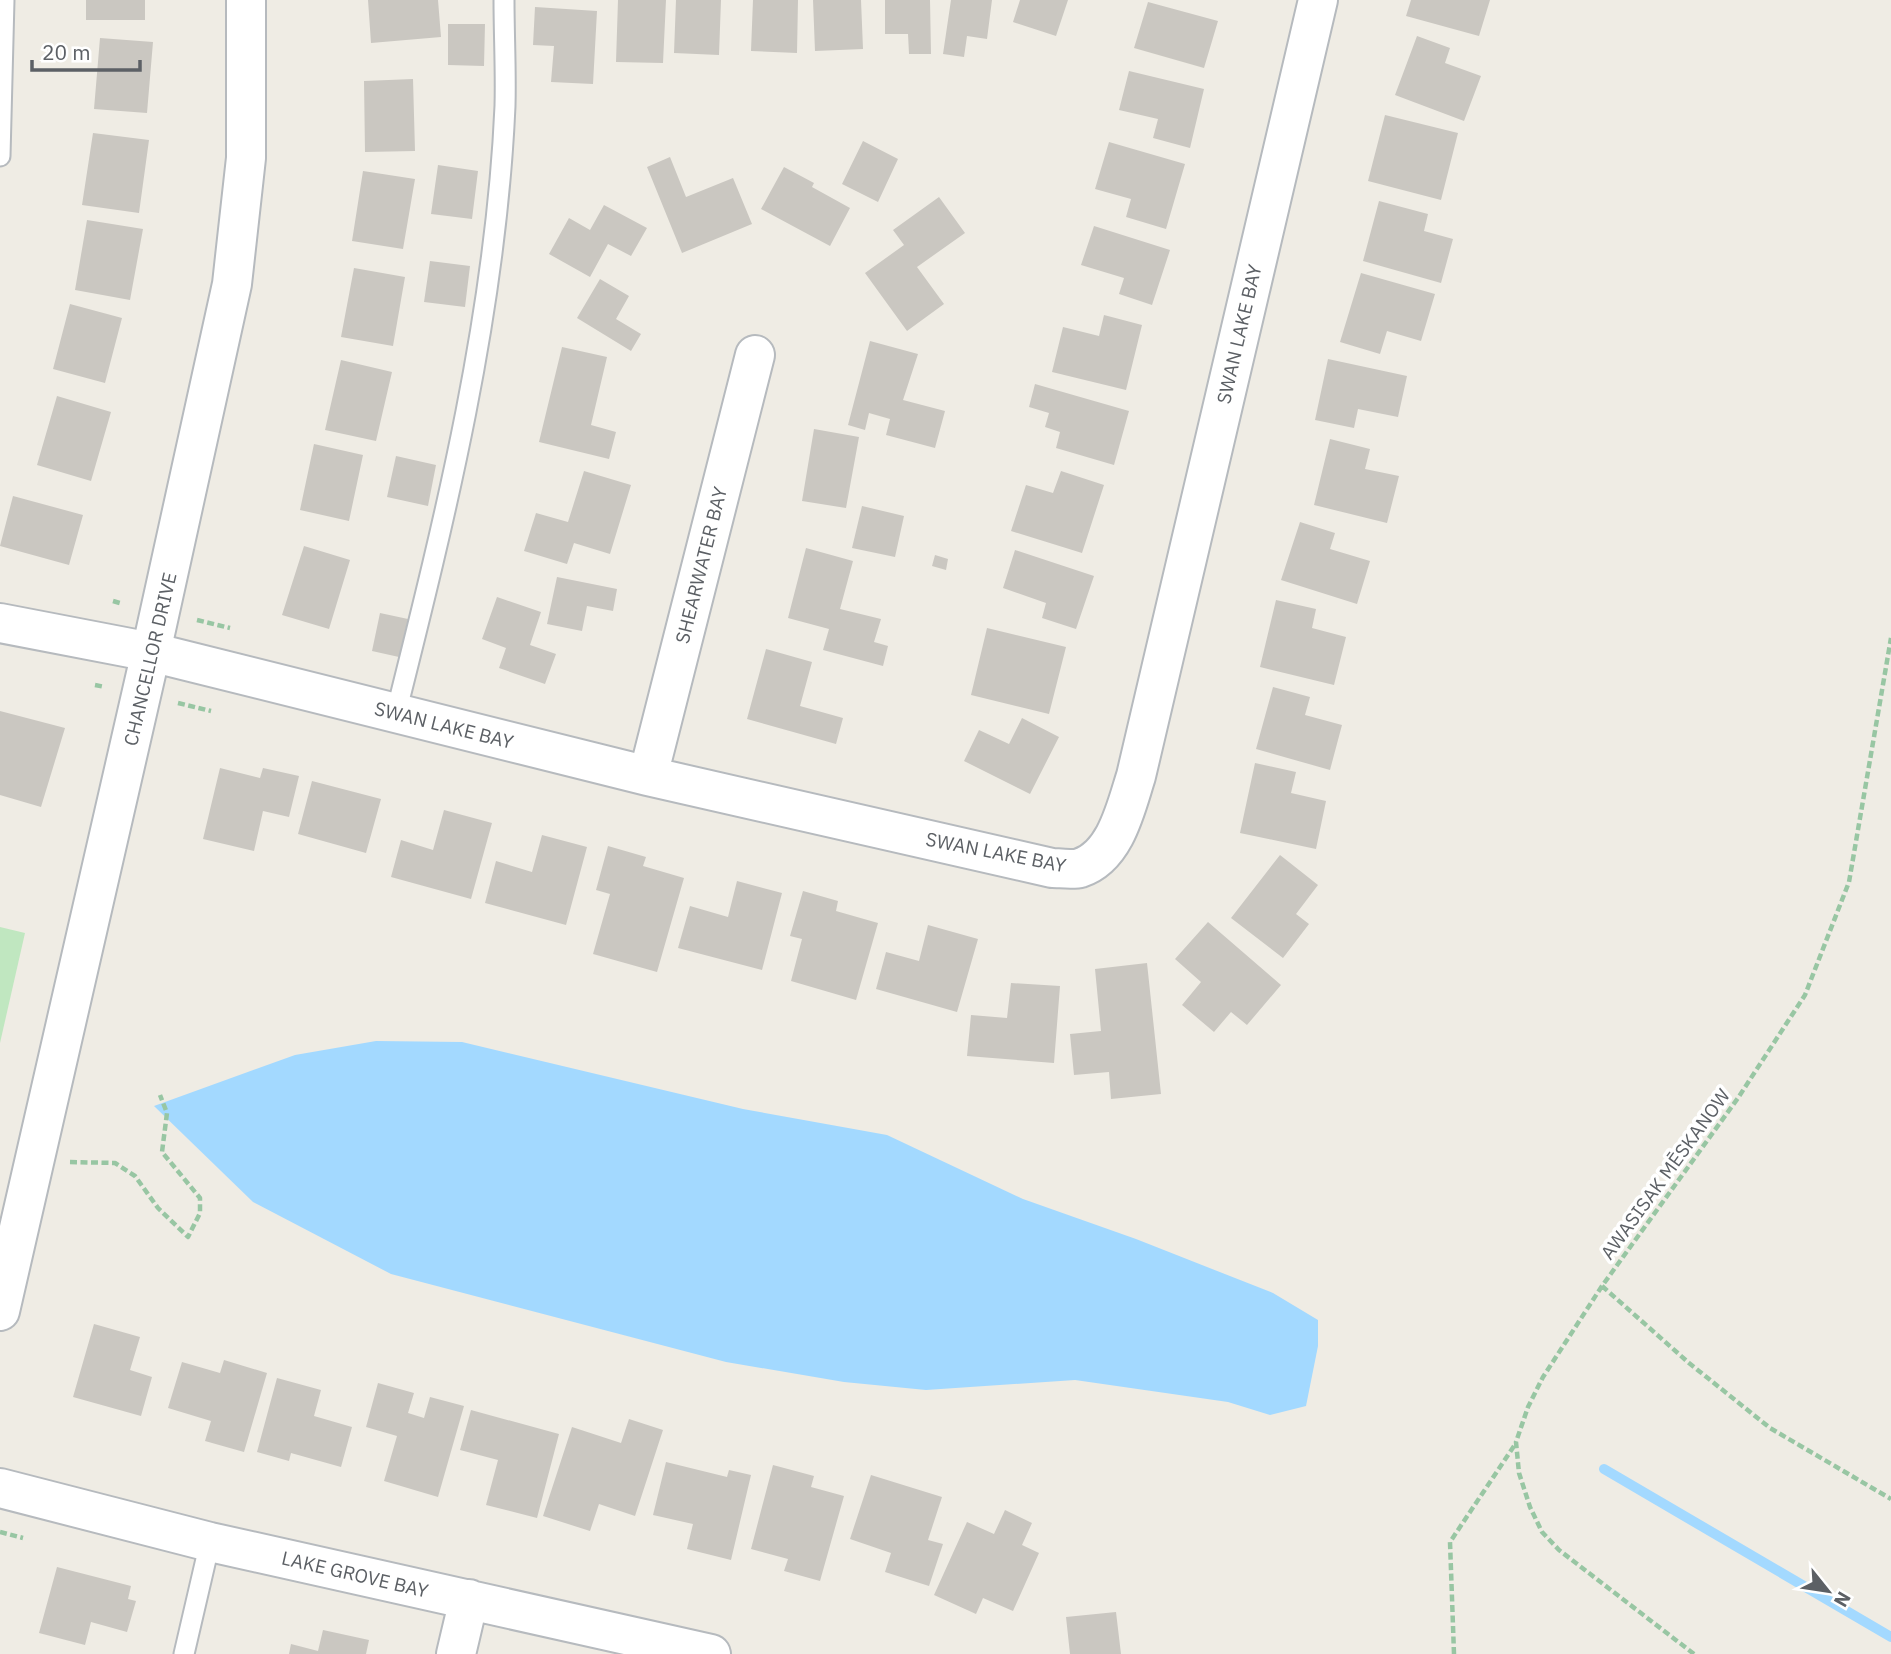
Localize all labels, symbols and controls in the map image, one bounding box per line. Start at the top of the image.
scale bar [32,28,140,72]
text: 20 m [42,38,91,66]
street label: SWAN LAKE BAY [1211,261,1267,406]
street label: SHEARWATER BAY [670,483,732,646]
street label: CHANCELLOR DRIVE [118,570,182,748]
street label: SWAN LAKE BAY [372,696,517,754]
street label: SWAN LAKE BAY [924,827,1069,877]
street label: AWASISAK MĒSKANOW [1595,1084,1735,1264]
street label: LAKE GROVE BAY [279,1545,431,1603]
north arrow [1793,1556,1863,1626]
text: N [1829,1588,1857,1611]

